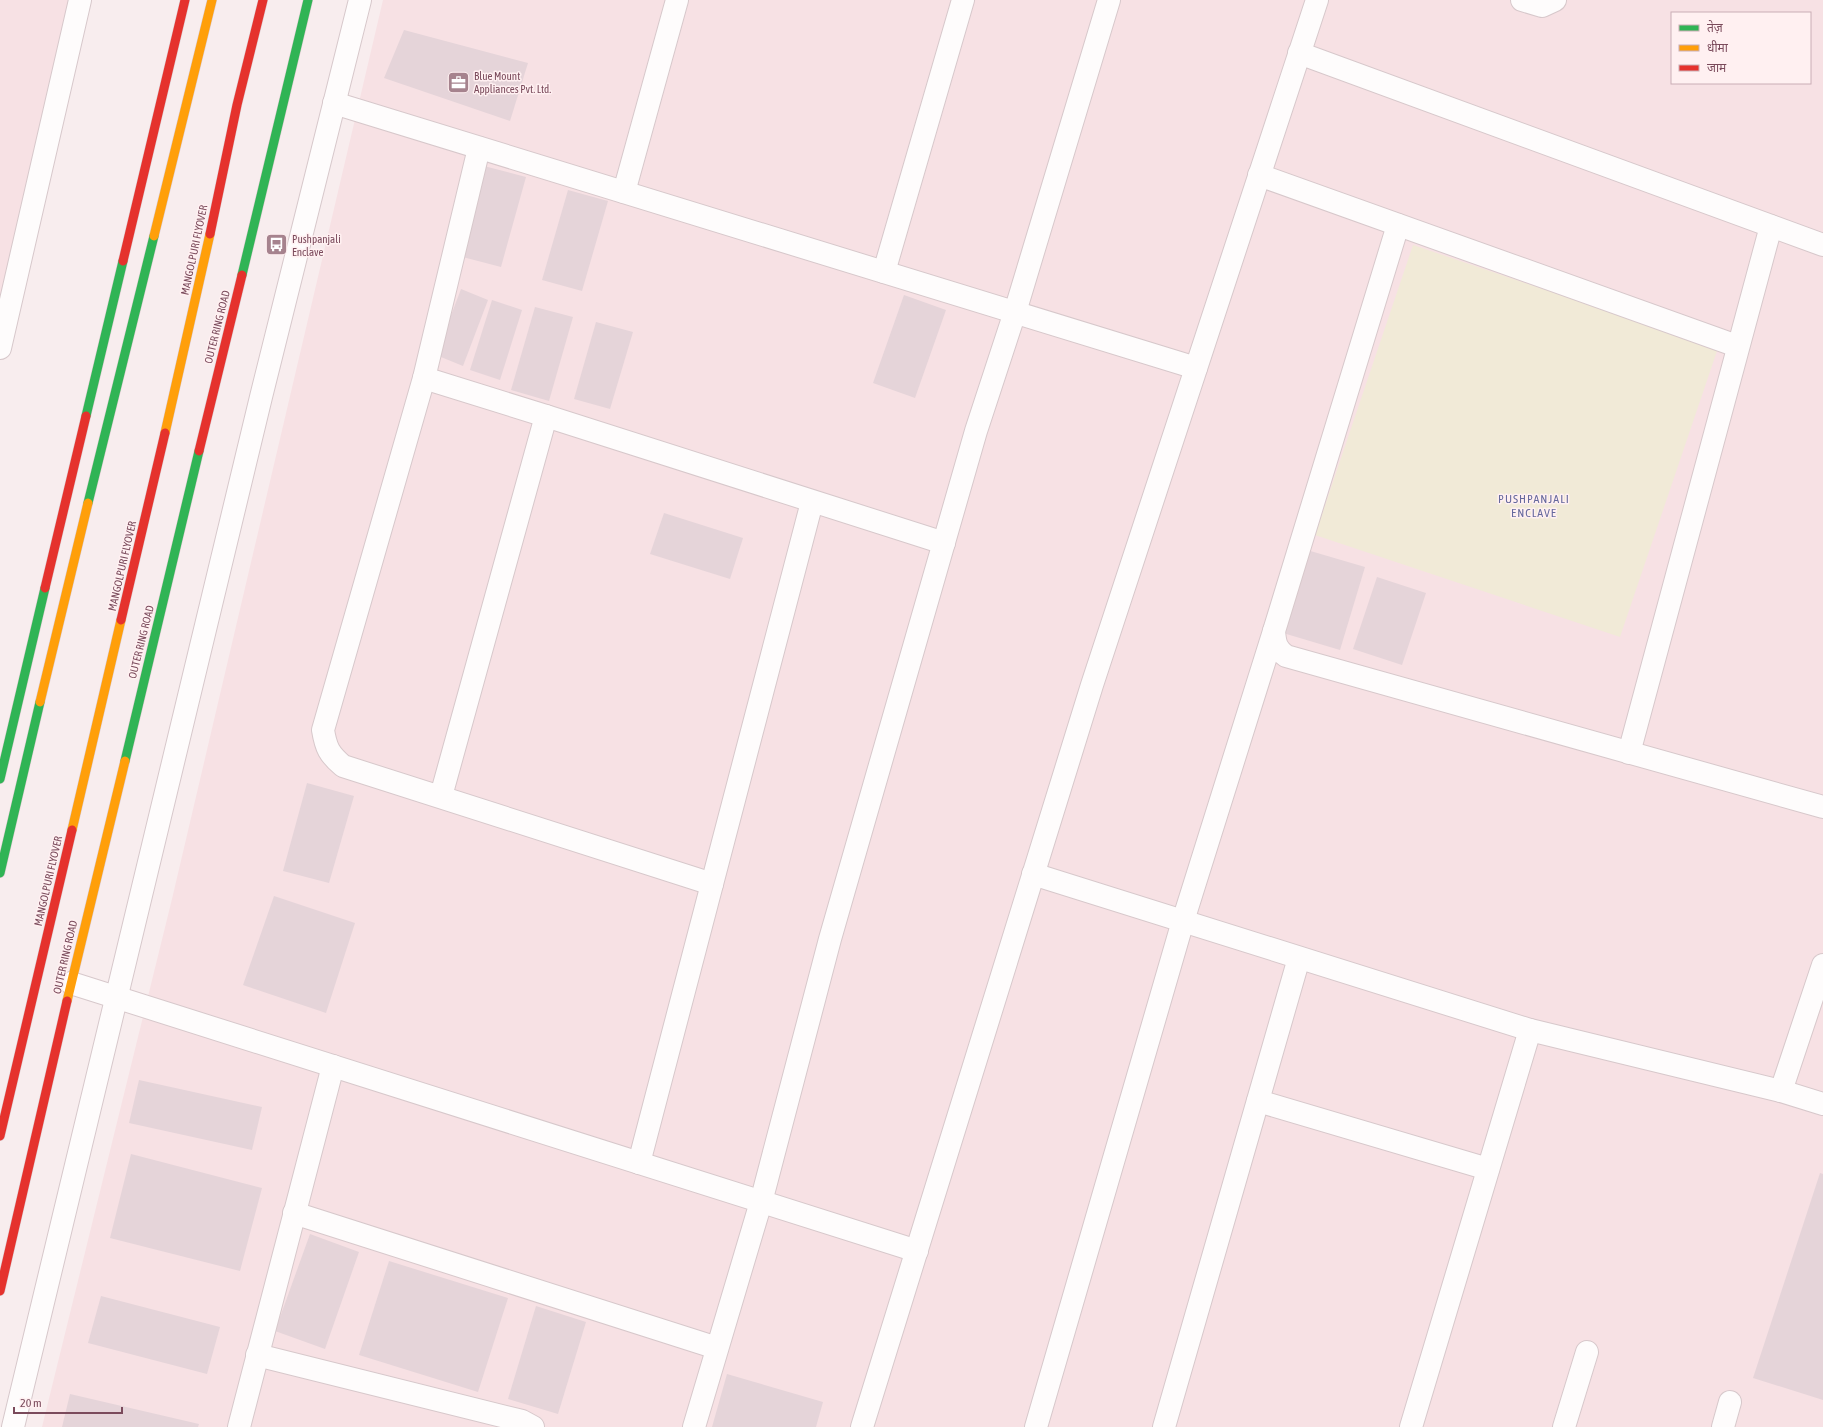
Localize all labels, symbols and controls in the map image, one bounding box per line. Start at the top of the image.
legend [1671,12,1811,84]
text: तेज़ [1707,20,1724,35]
text: धीमा [1707,40,1729,55]
text: जाम [1707,61,1727,75]
office icon: Blue Mount Appliances Pvt. Ltd. [445,69,471,95]
place label: Blue Mount Appliances Pvt. Ltd. [474,70,551,95]
street label: MANGOLPURI FLYOVER [179,203,210,296]
bus stop icon: Pushpanjali Enclave [263,232,289,258]
place label: Pushpanjali Enclave [292,233,341,258]
street label: OUTER RING ROAD [202,289,232,365]
district label: PUSHPANJALI ENCLAVE [1498,492,1570,520]
street label: MANGOLPURI FLYOVER [106,519,138,612]
street label: OUTER RING ROAD [126,604,156,680]
street label: MANGOLPURI FLYOVER [32,834,64,927]
street label: OUTER RING ROAD [51,919,79,995]
scale bar [14,1389,122,1415]
text: 20 m [20,1396,42,1410]

